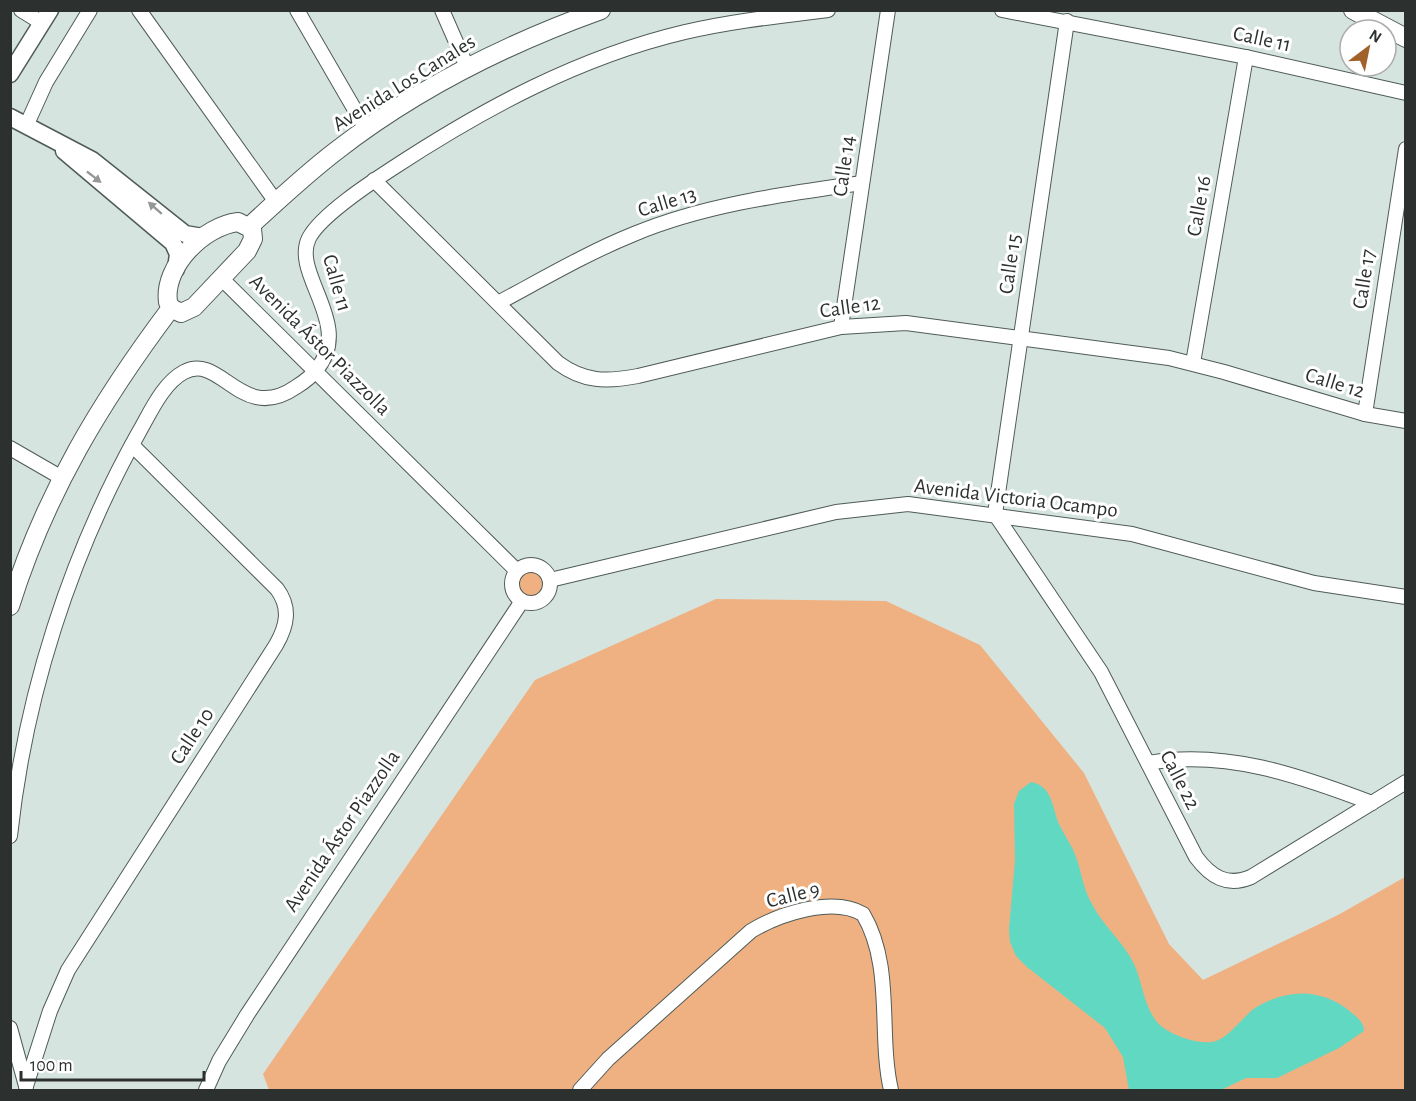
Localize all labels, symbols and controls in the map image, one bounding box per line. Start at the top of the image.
north arrow [1338,18,1398,78]
street label: Calle 11 [1231,23,1293,55]
text: N [1366,26,1384,46]
street label: Avenida Los Canales [329,31,479,135]
street label: Calle 14 [829,134,859,198]
one-way arrow [86,171,102,184]
street label: Calle 16 [1183,174,1215,238]
street label: Calle 13 [635,183,699,221]
one-way arrow [147,202,163,215]
street label: Calle 15 [995,233,1025,295]
street label: Calle 17 [1349,247,1379,310]
street label: Calle 11 [319,252,355,314]
street label: Avenida Ástor Piazzolla [245,269,396,420]
street label: Calle 12 [818,292,882,322]
street label: Calle 12 [1303,364,1367,402]
street label: Avenida Victoria Ocampo [913,475,1119,521]
street label: Calle 10 [166,704,218,768]
street label: Avenida Ástor Piazzolla [279,745,404,916]
street label: Calle 22 [1156,747,1204,813]
street label: Calle 9 [764,878,822,912]
scale bar [21,1044,204,1082]
text: 100 m [30,1057,73,1075]

